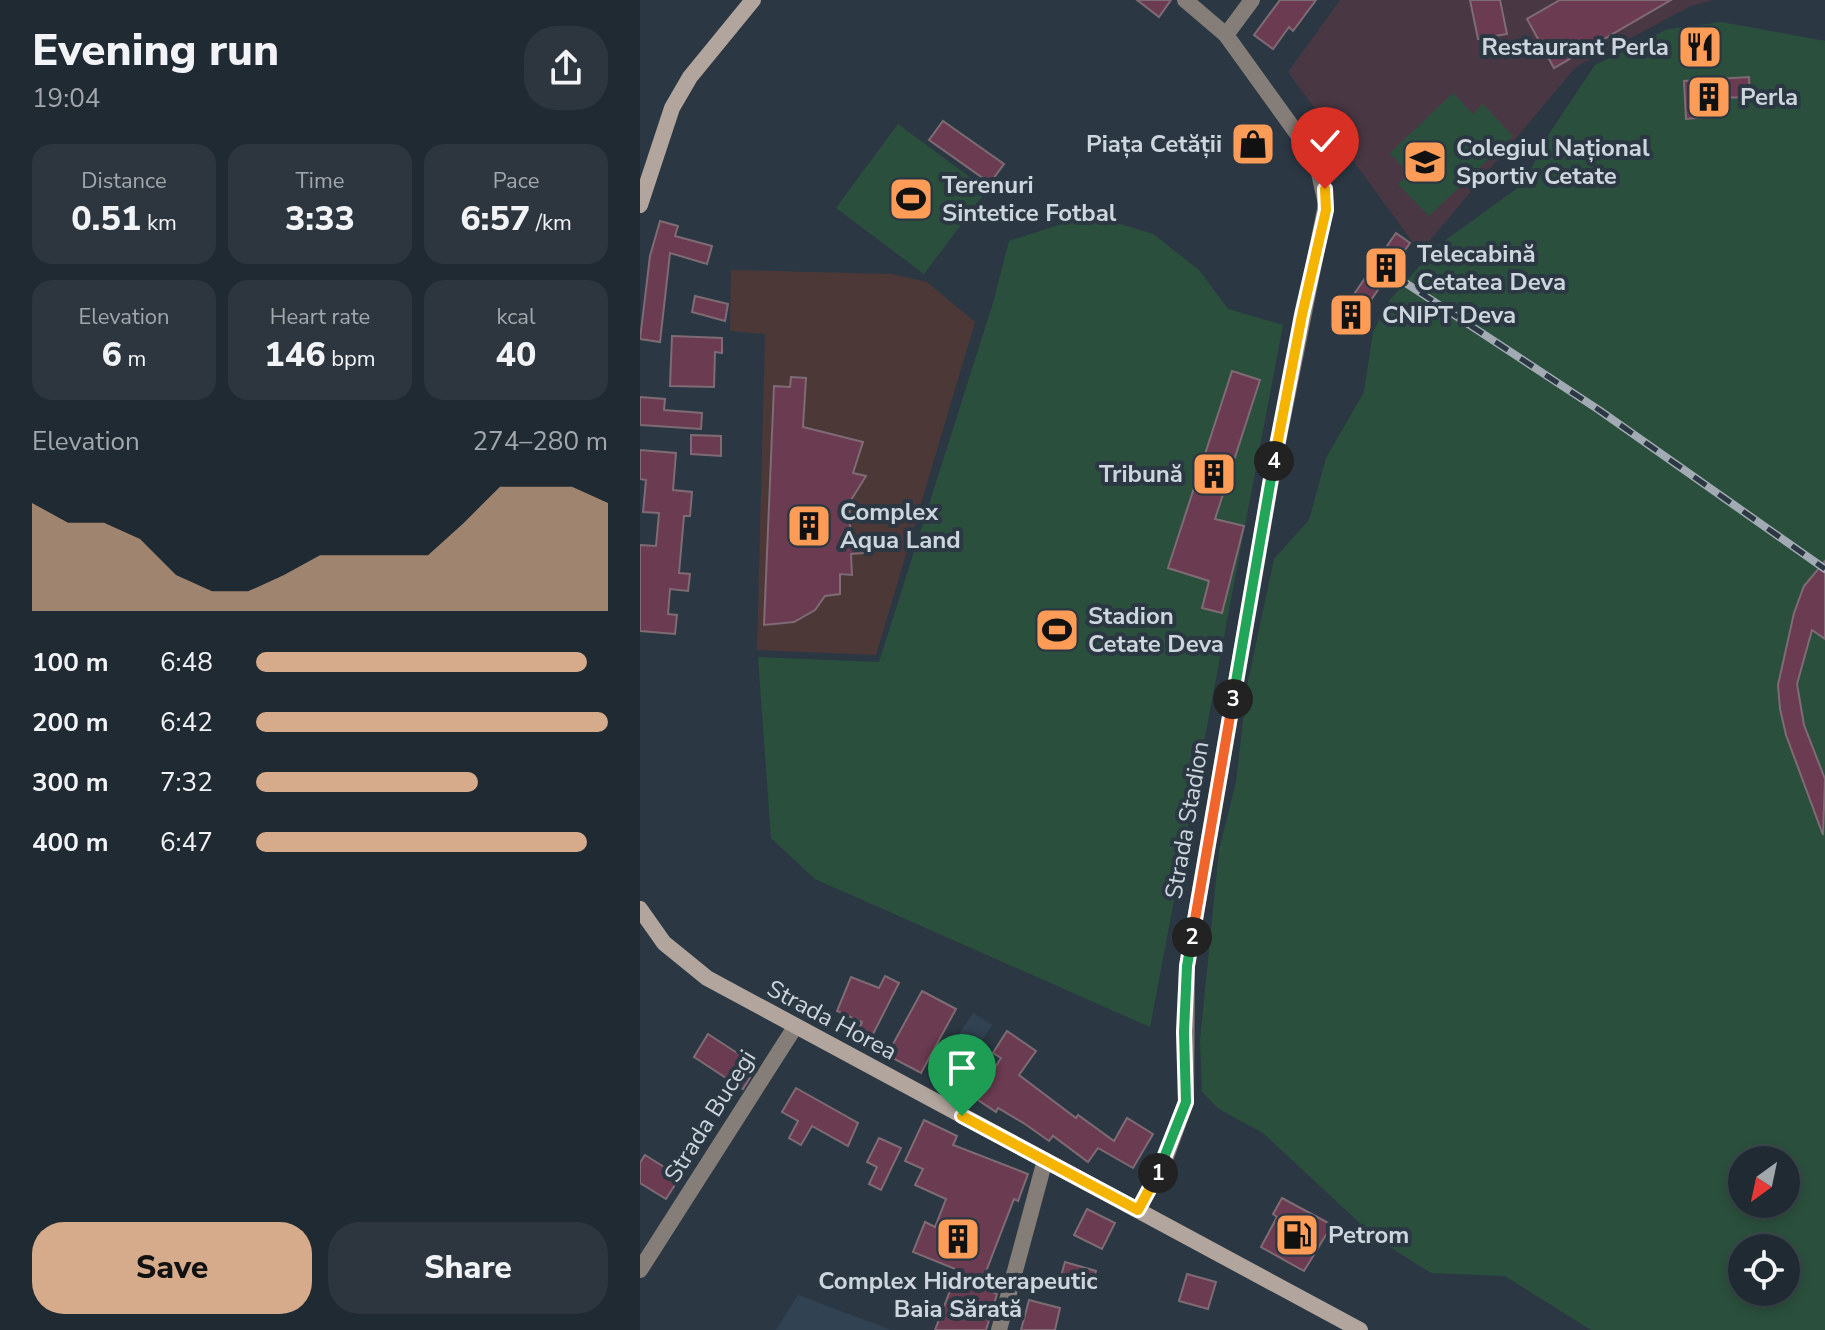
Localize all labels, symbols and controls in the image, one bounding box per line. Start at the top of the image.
text: Evening run [32,21,279,81]
restaurant icon: Restaurant Perla [1676,23,1724,71]
button: share [524,26,608,110]
place label: Restaurant Perla [1482,31,1669,63]
building icon: Perla [1685,73,1733,121]
text: 19:04 [32,81,100,116]
place label: Perla [1740,81,1798,113]
pin [1291,107,1359,189]
icon: check [1303,119,1347,163]
shop icon: Piața Cetății [1229,120,1277,168]
place label: Piața Cetății [1086,128,1222,160]
place label: Colegiul Național Sportiv Cetate [1456,132,1650,192]
school or university icon: Colegiul Național Sportiv Cetate [1401,138,1449,186]
text: Distance [81,166,167,196]
text: Time [296,166,344,196]
text: Pace [493,166,539,196]
place label: Terenuri Sintetice Fotbal [942,169,1117,229]
sports icon: Terenuri Sintetice Fotbal [887,175,935,223]
text: 0.51 [71,196,141,242]
text: 3:33 [285,196,355,242]
text: 6:57 [460,196,530,242]
text: km [141,208,177,238]
text: /km [530,208,572,238]
place label: Telecabină Cetatea Deva [1417,238,1566,298]
building icon: Telecabină Cetatea Deva [1362,244,1410,292]
building icon: CNIPT Deva [1327,291,1375,339]
place label: CNIPT Deva [1382,299,1516,331]
text: Elevation [78,302,170,332]
text: Heart rate [270,302,370,332]
text: kcal [497,302,536,332]
text: 6 [102,332,122,378]
text: 146 [264,332,326,378]
text: 40 [496,332,536,378]
text: m [122,344,146,374]
text: bpm [326,344,376,374]
text: Elevation [32,424,140,459]
text: 274–280 m [472,424,608,459]
pin: 4 [1254,441,1294,481]
text: 4 [1267,446,1281,476]
building icon: Tribună [1190,450,1238,498]
place label: Tribună [1099,458,1183,490]
place label: Complex Aqua Land [840,496,961,556]
building icon: Complex Aqua Land [785,502,833,550]
place label: Stadion Cetate Deva [1088,600,1224,660]
sports icon: Stadion Cetate Deva [1033,606,1081,654]
text: 100 m [32,645,109,680]
text: 6:48 [160,645,213,680]
pin: 3 [1213,679,1253,719]
text: 3 [1226,684,1240,714]
text: 200 m [32,705,109,740]
text: 6:42 [160,705,213,740]
street label: Strada Stadion [1157,739,1217,901]
text: 300 m [32,765,109,800]
text: 7:32 [160,765,213,800]
text: 400 m [32,825,109,860]
text: 6:47 [160,825,213,860]
pin: 2 [1172,917,1212,957]
text: 2 [1185,922,1199,952]
street label: Strada Horea [761,972,903,1068]
pin [928,1034,996,1116]
street label: Strada Bucegi [657,1044,763,1188]
icon: arrive [940,1046,984,1090]
north arrow [1728,1146,1800,1218]
map controls [1728,1146,1800,1306]
pin: 1 [1138,1153,1178,1193]
text: 1 [1151,1158,1165,1188]
fuel station icon: Petrom [1273,1211,1321,1259]
building icon: Complex Hidroterapeutic Baia Sărată [934,1215,982,1263]
place label: Petrom [1328,1219,1409,1251]
button: Save [32,1222,312,1314]
button: Share [328,1222,608,1314]
button: locate [1728,1234,1800,1306]
place label: Complex Hidroterapeutic Baia Sărată [818,1265,1098,1325]

